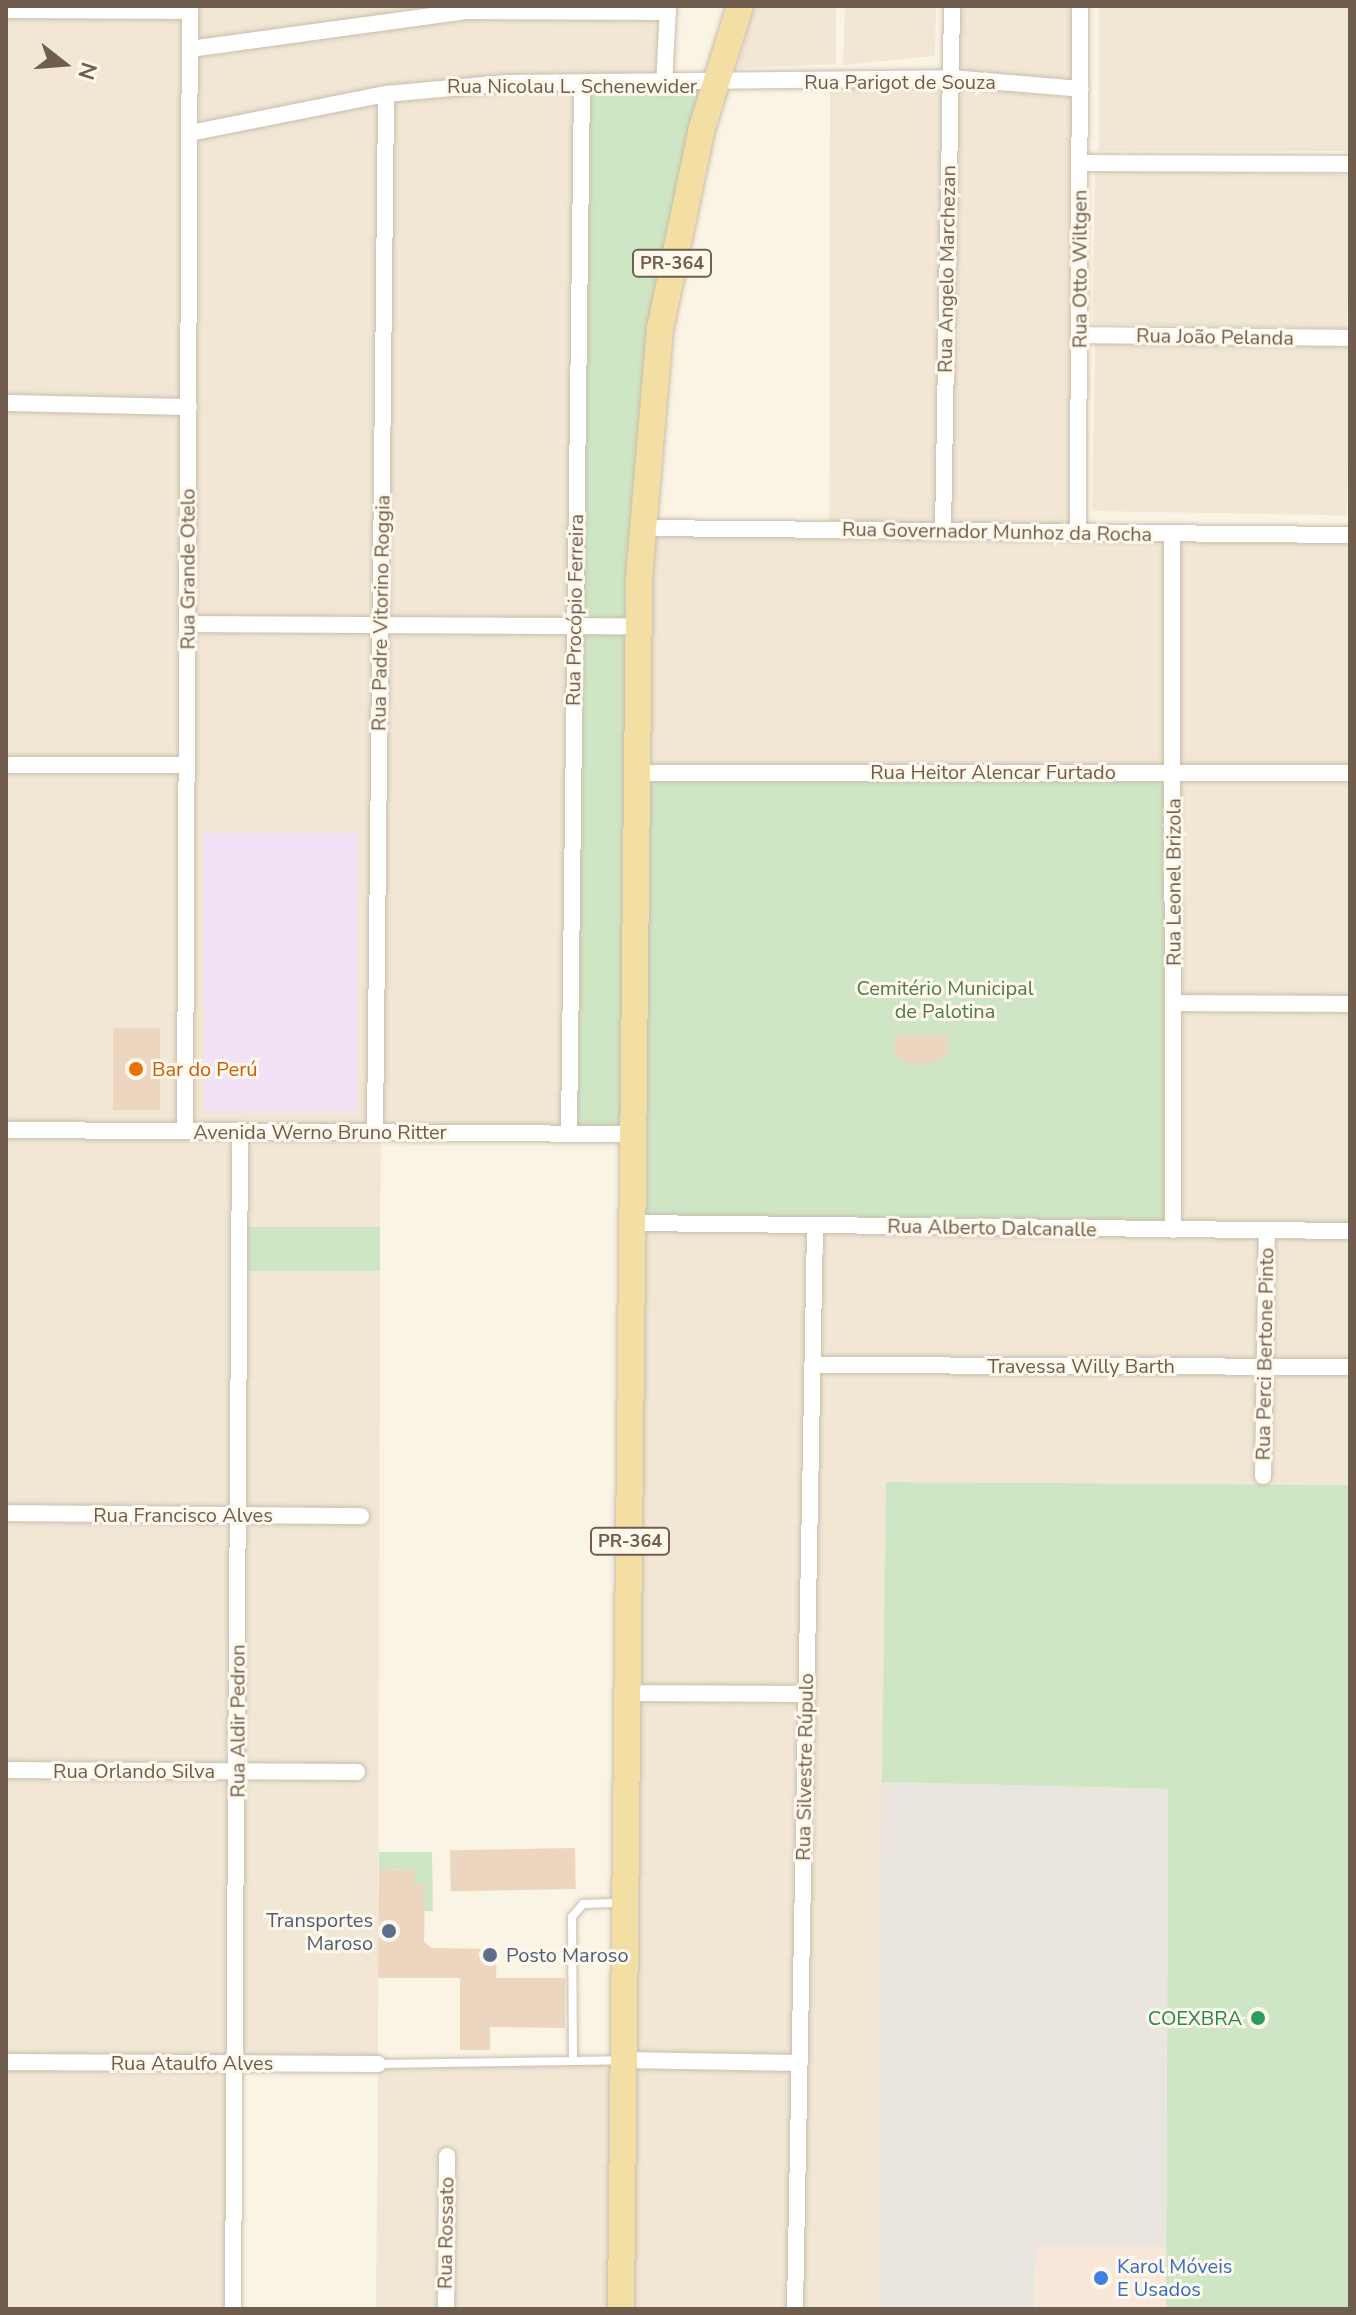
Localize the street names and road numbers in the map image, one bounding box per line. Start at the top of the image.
street label: Rua Parigot de Souza [804,70,996,94]
street label: Rua Nicolau L. Schenewider [447,74,697,98]
street label: Rua Angelo Marchezan [933,165,961,373]
street label: Rua Otto Wiltgen [1068,190,1092,348]
road number: PR-364 [632,249,712,277]
street label: Rua João Pelanda [1136,324,1294,350]
street label: Rua Grande Otelo [176,488,200,650]
street label: Rua Padre Vitorino Roggia [367,495,395,731]
street label: Rua Procópio Ferreira [561,514,589,706]
street label: Rua Governador Munhoz da Rocha [842,517,1152,547]
street label: Rua Heitor Alencar Furtado [870,760,1116,784]
street label: Rua Leonel Brizola [1162,798,1186,966]
street label: Avenida Werno Bruno Ritter [193,1120,447,1144]
street label: Rua Alberto Dalcanalle [887,1214,1097,1242]
street label: Rua Perci Bertone Pinto [1251,1247,1279,1461]
street label: Travessa Willy Barth [987,1354,1175,1378]
street label: Rua Francisco Alves [93,1503,273,1527]
road number: PR-364 [590,1527,670,1555]
street label: Rua Aldir Pedron [226,1644,250,1798]
street label: Rua Silvestre Rúpulo [791,1673,819,1861]
street label: Rua Orlando Silva [53,1759,215,1783]
street label: Rua Ataulfo Alves [111,2051,273,2075]
street label: Rua Rossato [433,2177,459,2289]

